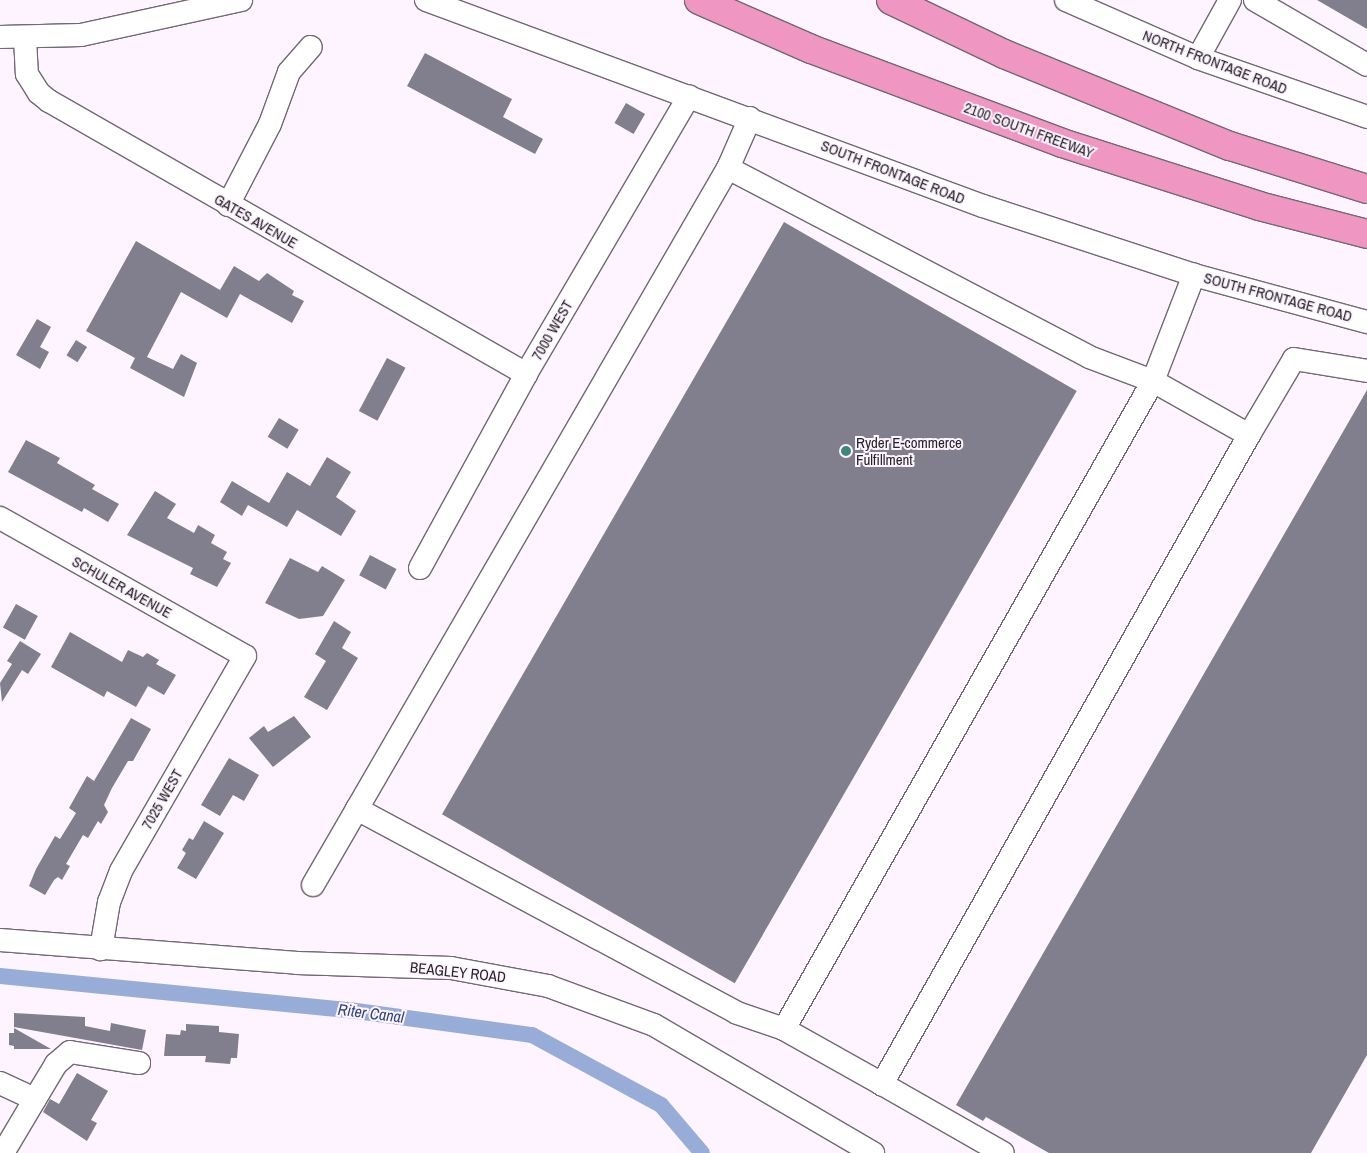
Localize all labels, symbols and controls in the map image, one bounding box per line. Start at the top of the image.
street label: NORTH FRONTAGE ROAD [1140,26,1290,98]
street label: 2100 SOUTH FREEWAY [962,98,1096,162]
street label: SOUTH FRONTAGE ROAD [818,136,968,208]
street label: GATES AVENUE [211,190,301,252]
street label: SOUTH FRONTAGE ROAD [1202,269,1354,325]
street label: 7000 WEST [528,297,576,363]
place label: Ryder E-commerce Fulfillment [856,433,962,468]
marker: Ryder E-commerce Fulfillment [840,445,852,457]
street label: SCHULER AVENUE [69,552,175,622]
street label: 7025 WEST [138,766,186,832]
street label: BEAGLEY ROAD [409,958,507,986]
water label: Riter Canal [337,999,405,1027]

